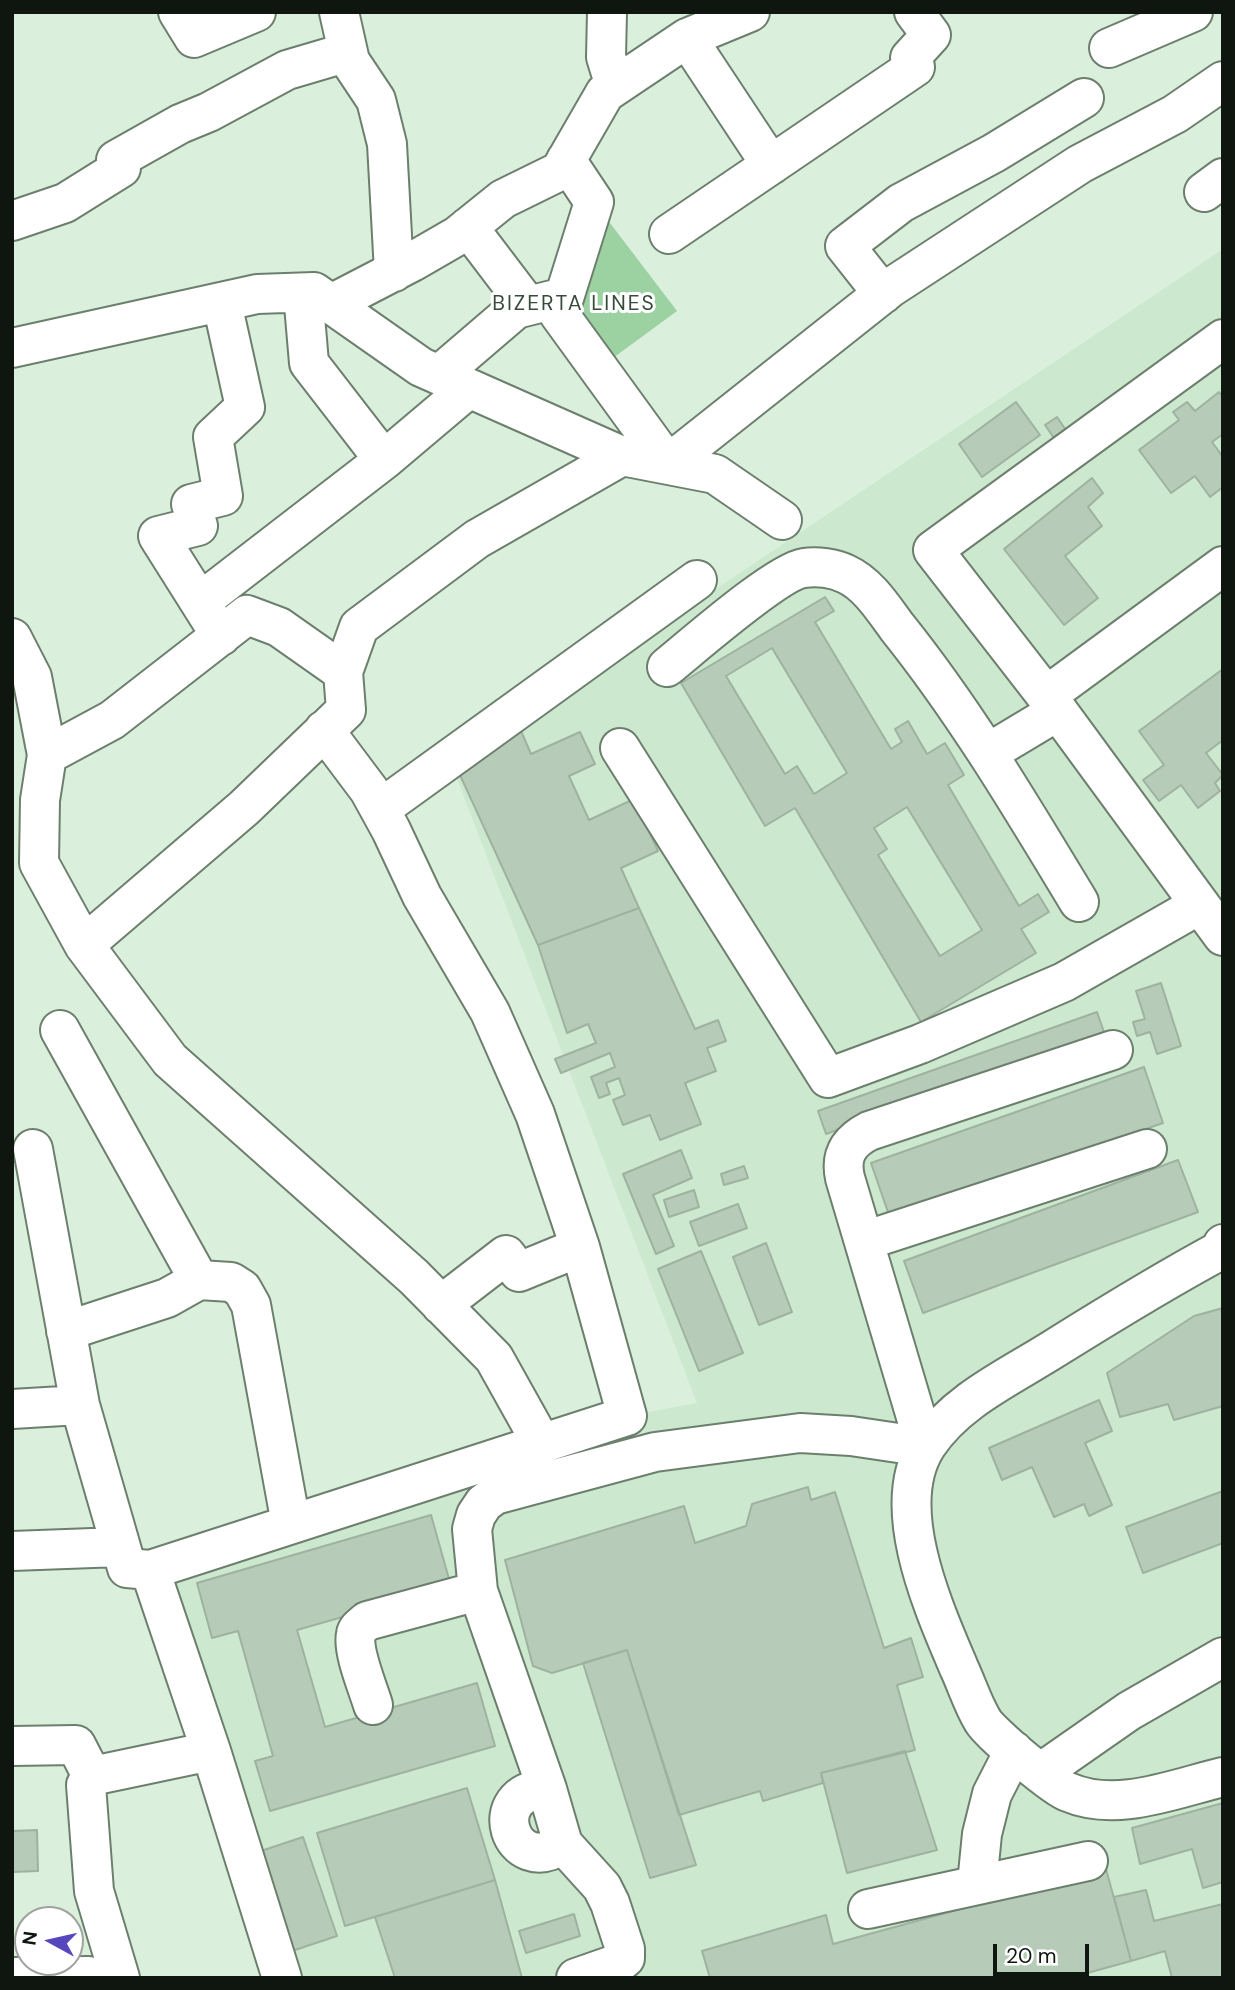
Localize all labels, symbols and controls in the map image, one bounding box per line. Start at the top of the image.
district label: BIZERTA LINES [494,291,654,317]
north arrow [14,1906,84,1976]
text: N [16,1930,43,1947]
scale bar [997,1930,1093,1974]
text: 20 m [1006,1942,1057,1970]

